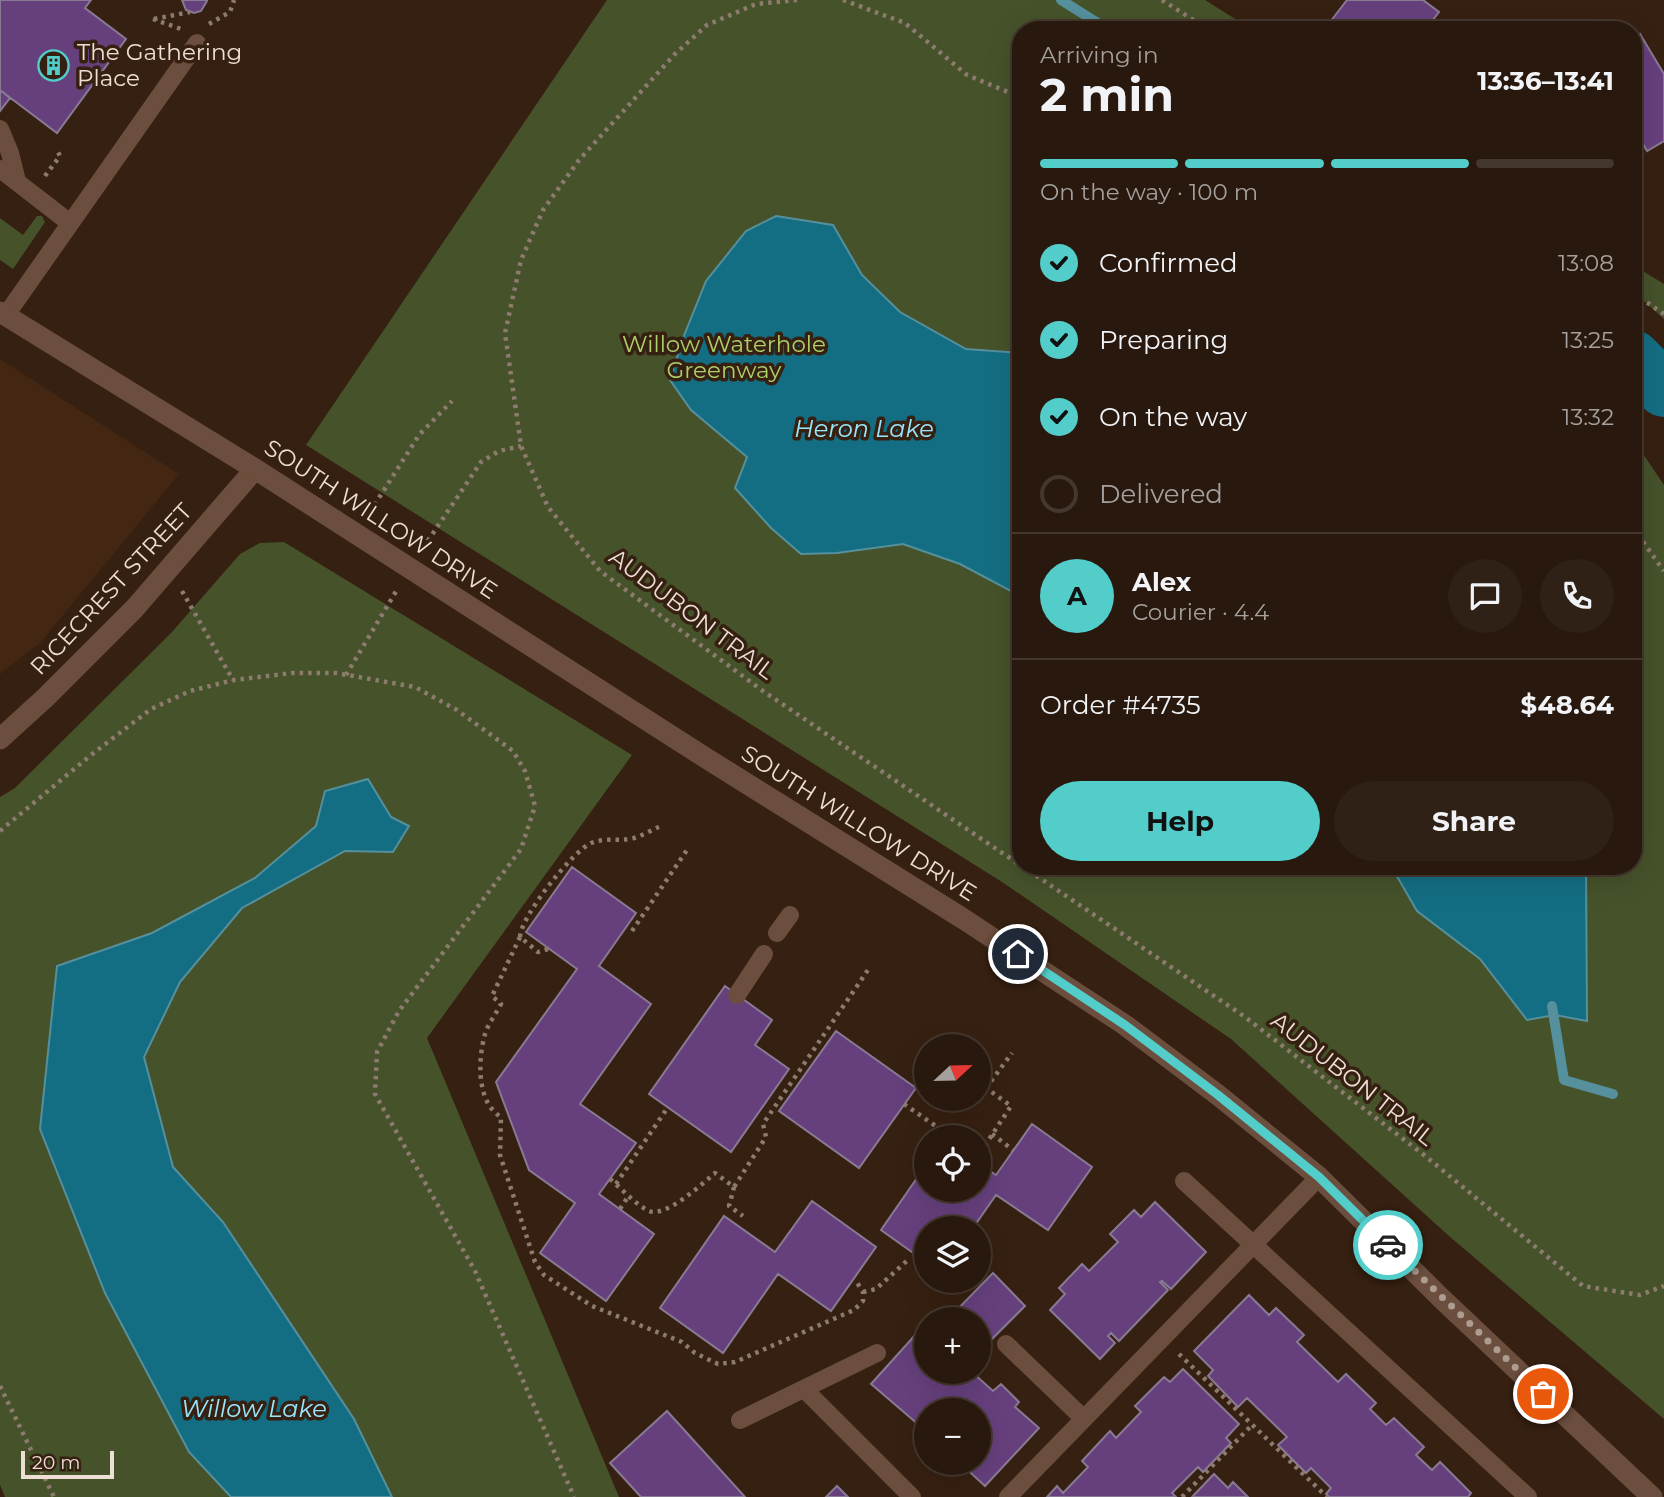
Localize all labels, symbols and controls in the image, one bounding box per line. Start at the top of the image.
place label: The Gathering Place [77,38,242,92]
text: Arriving in [1040,41,1159,69]
building icon: The Gathering Place [37,48,71,82]
text: 13:36–13:41 [1477,65,1614,97]
text: 2 min [1040,66,1174,123]
text: On the way · 100 m [1040,178,1258,206]
icon: check [1040,244,1078,282]
text: Confirmed [1099,247,1238,279]
text: 13:08 [1558,249,1614,277]
icon: check [1040,321,1078,359]
text: Preparing [1099,324,1228,356]
text: 13:25 [1562,326,1614,354]
park label: Willow Waterhole Greenway [622,330,826,384]
icon: check [1040,398,1078,436]
text: On the way [1099,401,1247,433]
text: 13:32 [1562,403,1614,431]
water label: Heron Lake [794,414,934,443]
street label: SOUTH WILLOW DRIVE [259,433,503,605]
text: Delivered [1099,478,1223,510]
street label: RICECREST STREET [24,497,198,681]
street label: AUDUBON TRAIL [604,543,781,686]
button: chat [1448,559,1522,633]
button: phone [1540,559,1614,633]
text: Alex [1132,566,1191,598]
text: A [1067,580,1087,612]
text: Courier · 4.4 [1132,598,1269,626]
text: Order #4735 [1040,689,1201,721]
text: $48.64 [1521,689,1614,721]
street label: SOUTH WILLOW DRIVE [736,739,982,907]
button: Help [1040,781,1320,861]
button: Share [1334,781,1614,861]
pin [988,924,1048,984]
icon: home [999,935,1037,973]
street label: AUDUBON TRAIL [1266,1006,1441,1152]
north arrow [914,1034,990,1111]
map controls [914,1034,991,1475]
button: locate [914,1125,991,1202]
courier [1353,1210,1423,1280]
button: layers [914,1216,991,1293]
icon: car [1369,1226,1407,1264]
button: + [914,1307,991,1384]
pin [1513,1364,1573,1424]
icon: bag [1524,1375,1562,1413]
water label: Willow Lake [181,1394,327,1423]
button: − [914,1398,991,1475]
scale bar [21,1448,114,1480]
text: 20 m [32,1451,80,1474]

